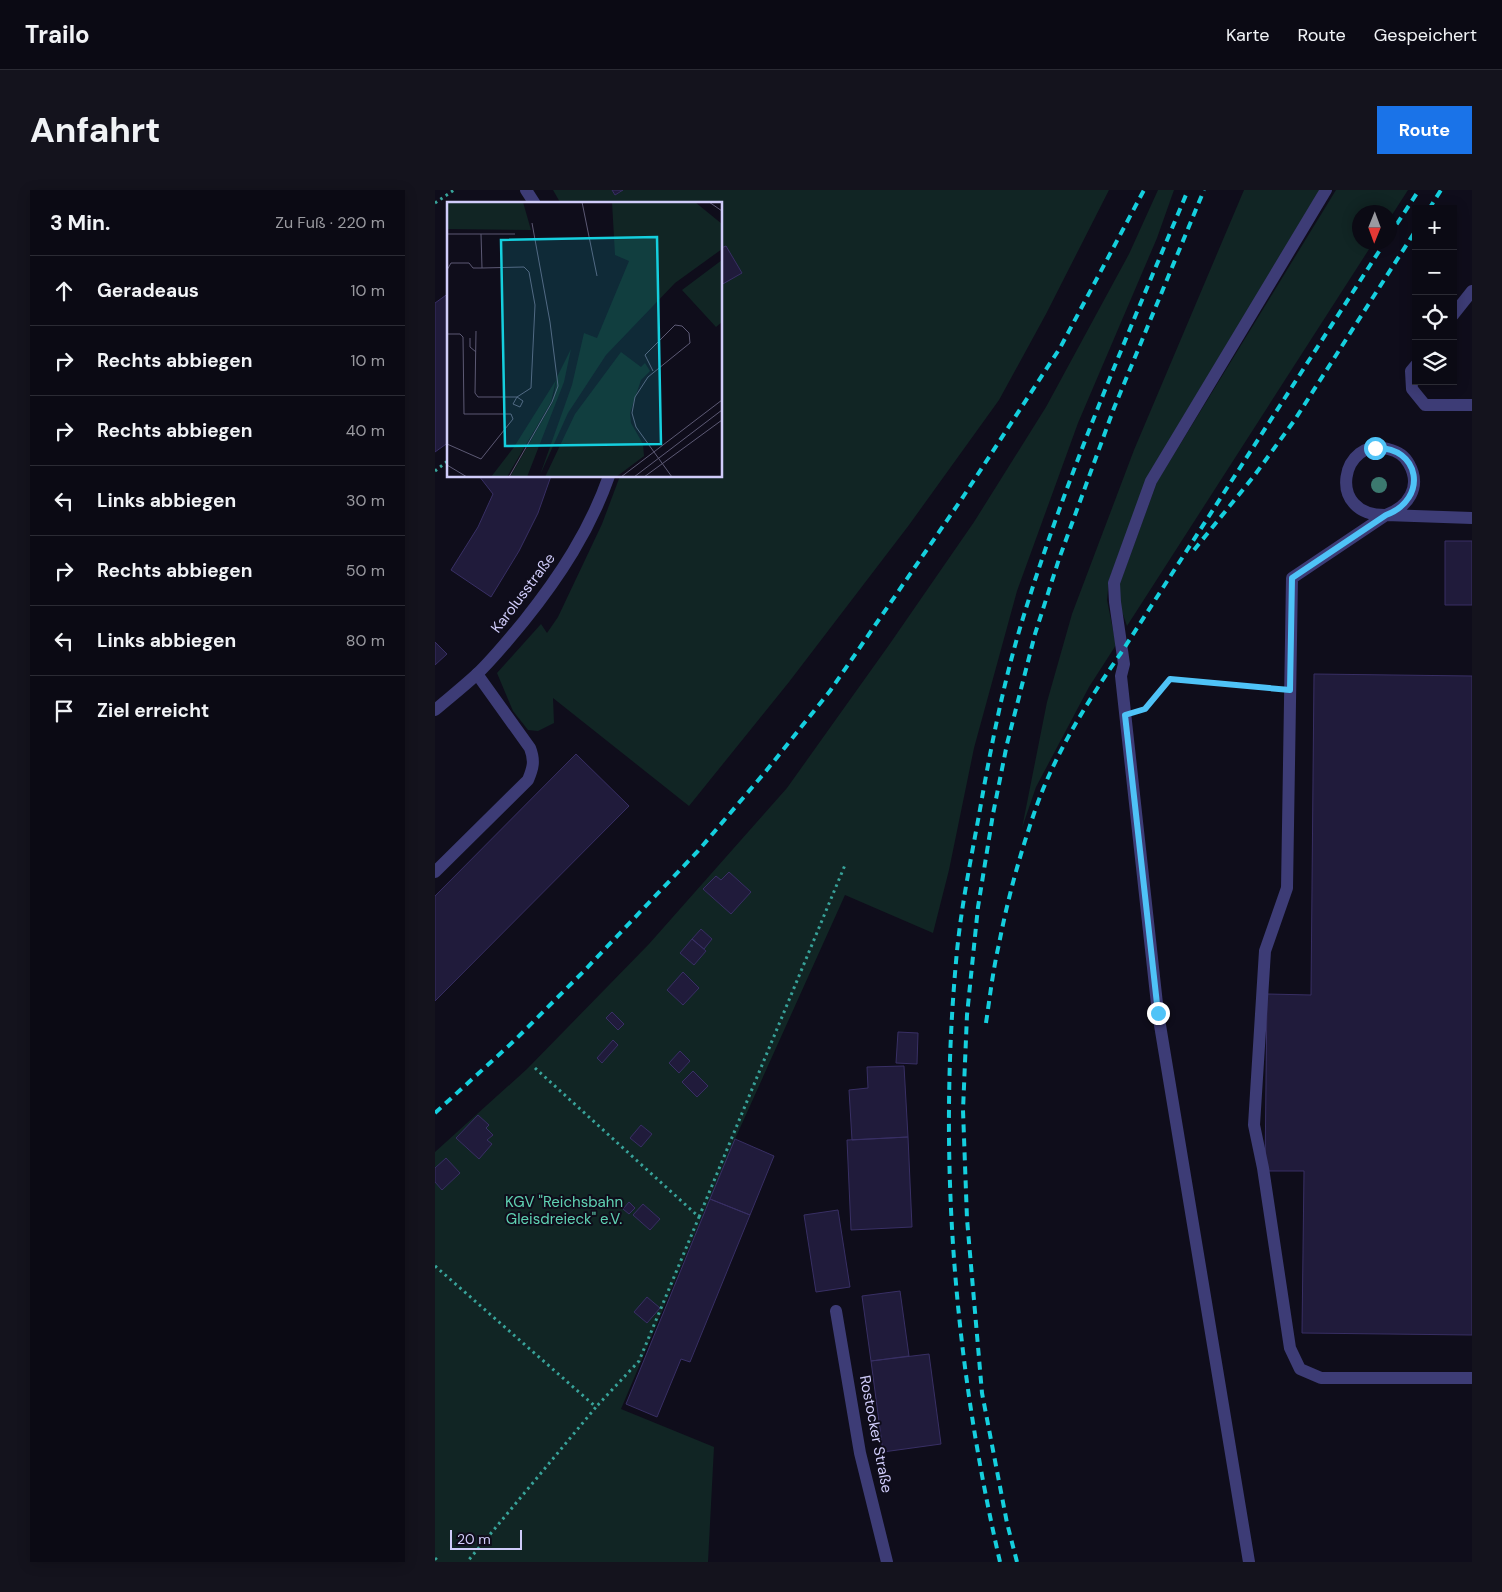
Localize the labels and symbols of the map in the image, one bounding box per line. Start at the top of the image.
inset map [447,202,723,478]
north arrow [1352,205,1397,250]
route start [1364,437,1387,460]
street label: Karolusstraße [486,549,560,637]
route end [1147,1002,1170,1025]
park label: KGV "Reichsbahn Gleisdreieck" e.V. [505,1192,623,1229]
street label: Rostocker Straße [855,1374,897,1494]
scale bar [450,1527,523,1550]

